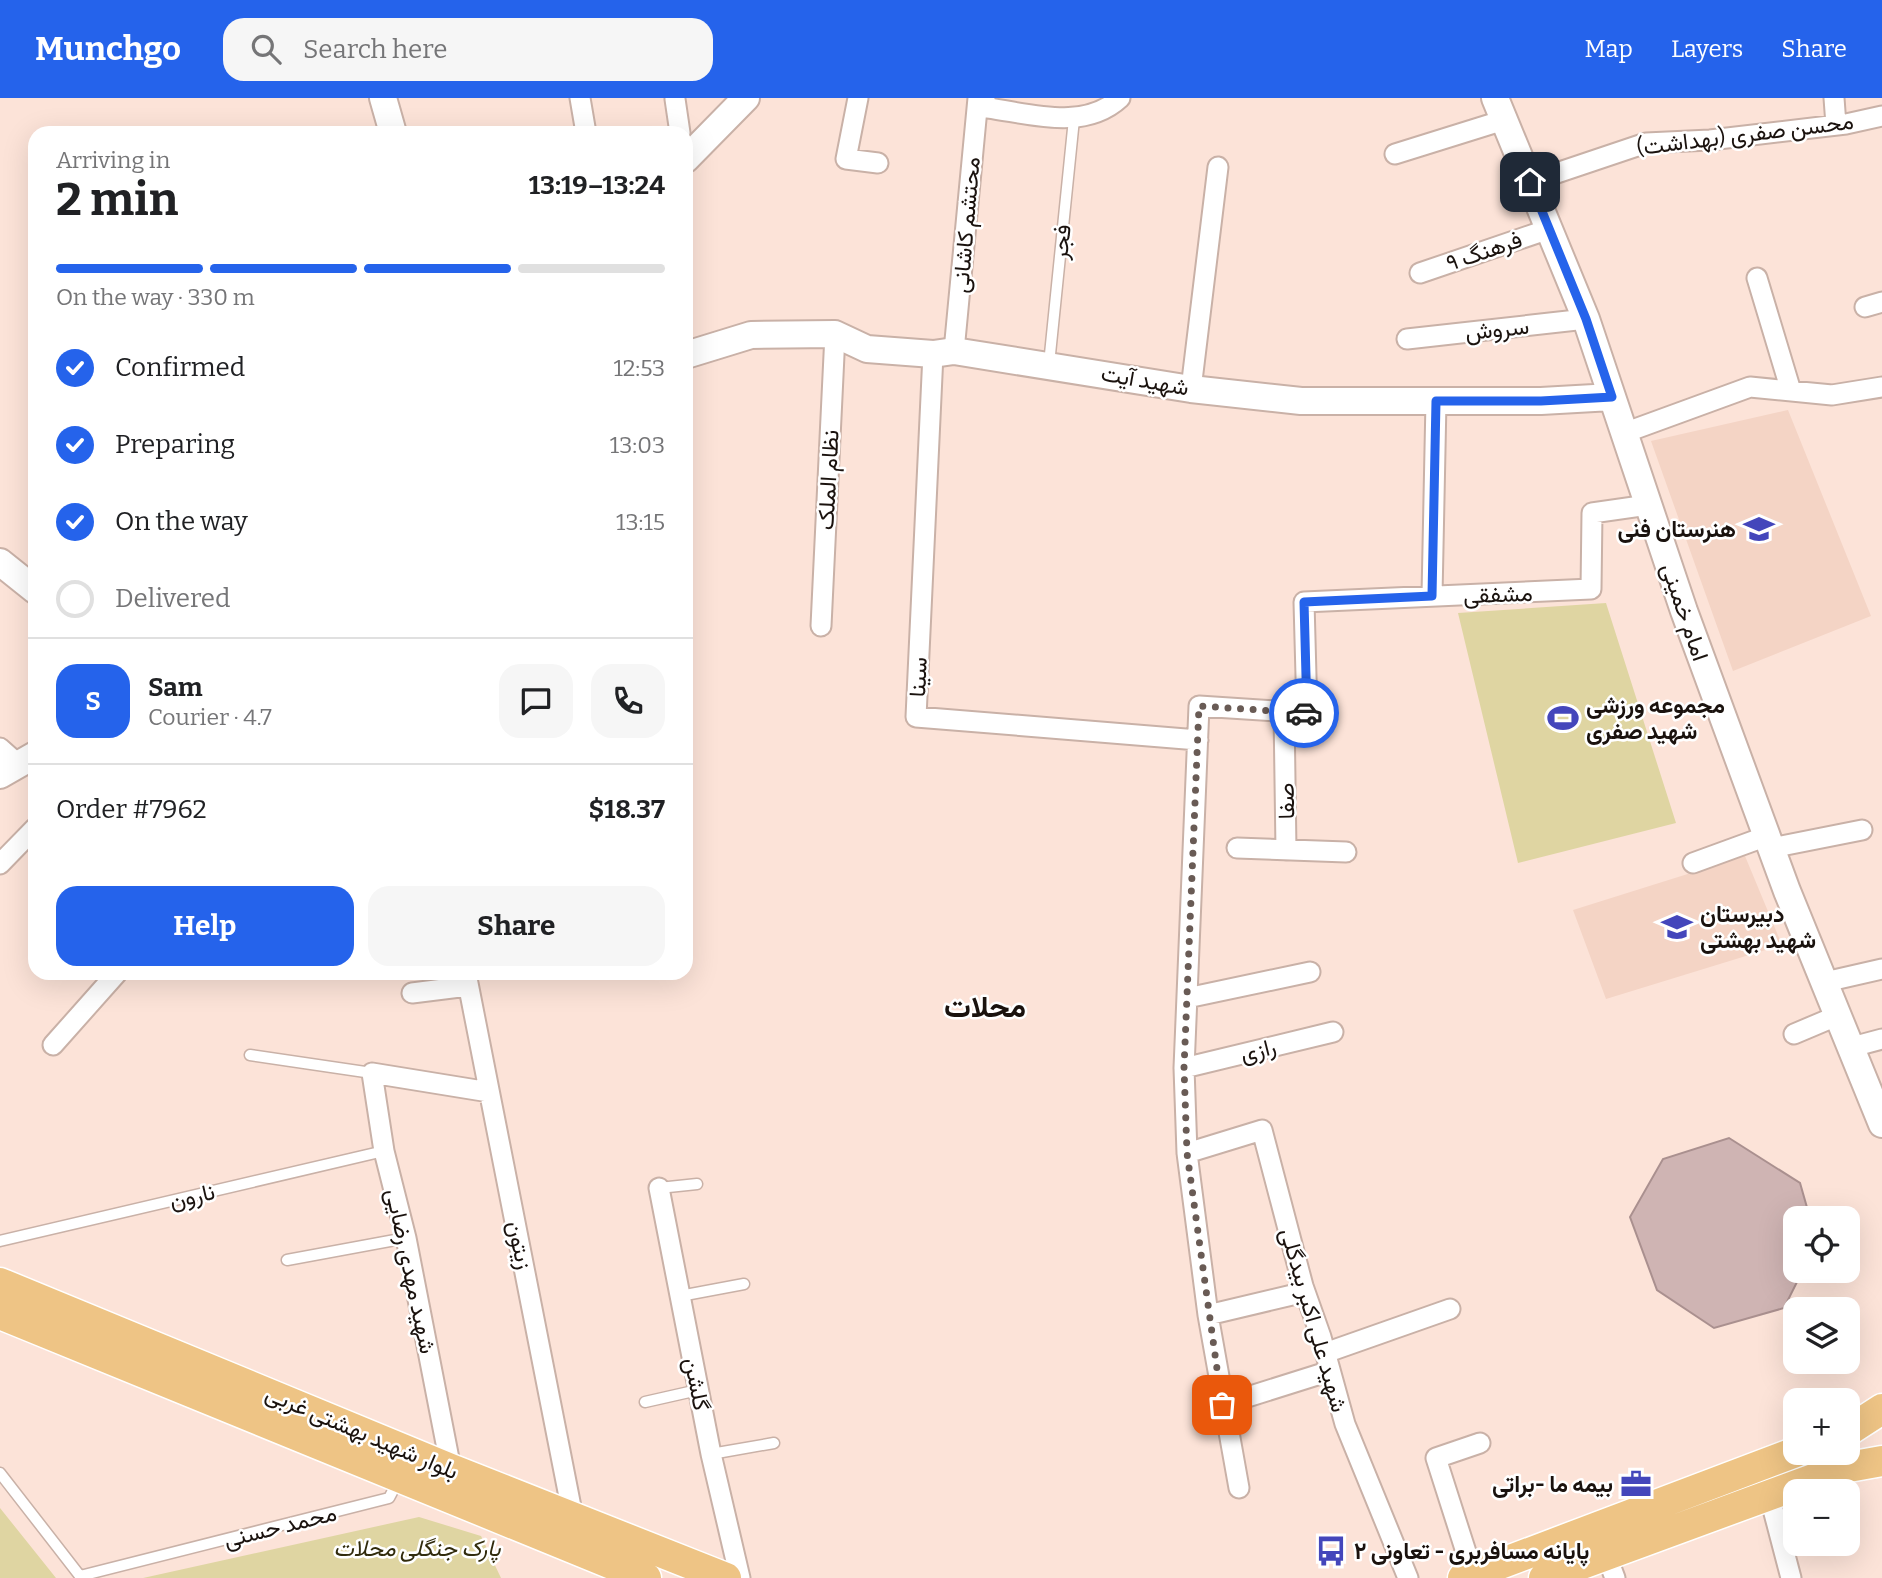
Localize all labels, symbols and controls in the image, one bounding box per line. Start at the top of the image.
search box [223,18,713,81]
text: Munchgo [35,29,181,69]
icon: search [247,30,285,68]
text: Search here [303,34,447,65]
text: Map [1585,35,1633,63]
text: Layers [1671,35,1743,63]
text: Share [1781,35,1847,63]
street label: محسن صفری (بهداشت) [1635,107,1855,162]
text: Arriving in [56,146,170,174]
pin [1500,152,1560,212]
street label: محتشم کاشانی [946,156,987,294]
icon: home [1511,163,1549,201]
text: 13:19–13:24 [529,170,665,201]
text: 2 min [56,172,178,227]
street label: فجر [1045,223,1078,262]
street label: فرهنگ ۹ [1442,225,1526,278]
text: On the way · 330 m [56,283,255,311]
street label: سروش [1464,312,1530,347]
icon: check [56,349,94,387]
text: Confirmed [115,352,245,383]
text: 12:53 [613,354,665,382]
street label: شهید آیت [1099,359,1191,402]
icon: check [56,426,94,464]
text: Preparing [115,429,235,460]
street label: نظام الملک [811,429,846,531]
text: 13:03 [610,431,665,459]
icon: check [56,503,94,541]
text: On the way [115,506,248,537]
text: 13:15 [616,508,665,536]
school or university icon: هنرستان فنی [1742,512,1776,546]
place label: هنرستان فنی [1617,515,1736,544]
street label: امام خمینی [1654,559,1715,665]
street label: مشفقی [1463,579,1533,609]
text: Delivered [115,583,230,614]
street label: سینا [903,656,933,698]
button: chat [499,664,573,738]
button: phone [591,664,665,738]
text: Sam [148,672,203,703]
courier [1269,678,1339,748]
text: S [85,686,101,717]
place label: مجموعه ورزشی شهید صفری [1586,691,1725,746]
icon: car [1285,694,1323,732]
sports icon: مجموعه ورزشی شهید صفری [1546,701,1580,735]
text: Courier · 4.7 [148,703,272,731]
street label: صفا [1272,782,1300,820]
text: Order #7962 [56,794,207,825]
text: $18.37 [588,794,665,825]
button: Help [56,886,354,966]
button: Share [368,886,665,966]
place label: دبیرستان شهید بهشتی [1700,900,1816,955]
school or university icon: دبیرستان شهید بهشتی [1660,910,1694,944]
district label: محلات [944,989,1026,1025]
street label: رازی [1237,1032,1279,1069]
street label: نارون [166,1177,218,1216]
street label: شهید مهدی رضایی [379,1186,442,1356]
map controls [1783,1206,1860,1556]
button: locate [1783,1206,1860,1283]
street label: زیتون [500,1218,539,1272]
street label: شهید علی اکبر بیدگلی [1273,1225,1354,1416]
button: layers [1783,1297,1860,1374]
street label: گلشن [678,1355,716,1413]
pin [1192,1375,1252,1435]
street label: بلوار شهید بهشتی غربی [261,1379,463,1486]
icon: bag [1203,1386,1241,1424]
button: + [1783,1388,1860,1465]
office icon: بیمه ما -براتی [1619,1467,1653,1501]
place label: بیمه ما -براتی [1492,1470,1613,1499]
button: − [1783,1479,1860,1556]
street label: محمد حسنی [221,1498,339,1554]
park label: پارک جنگلی محلات [334,1534,501,1564]
bus stop icon: پایانه مسافربری - تعاونی ۲ [1314,1534,1348,1568]
place label: پایانه مسافربری - تعاونی ۲ [1354,1537,1589,1567]

